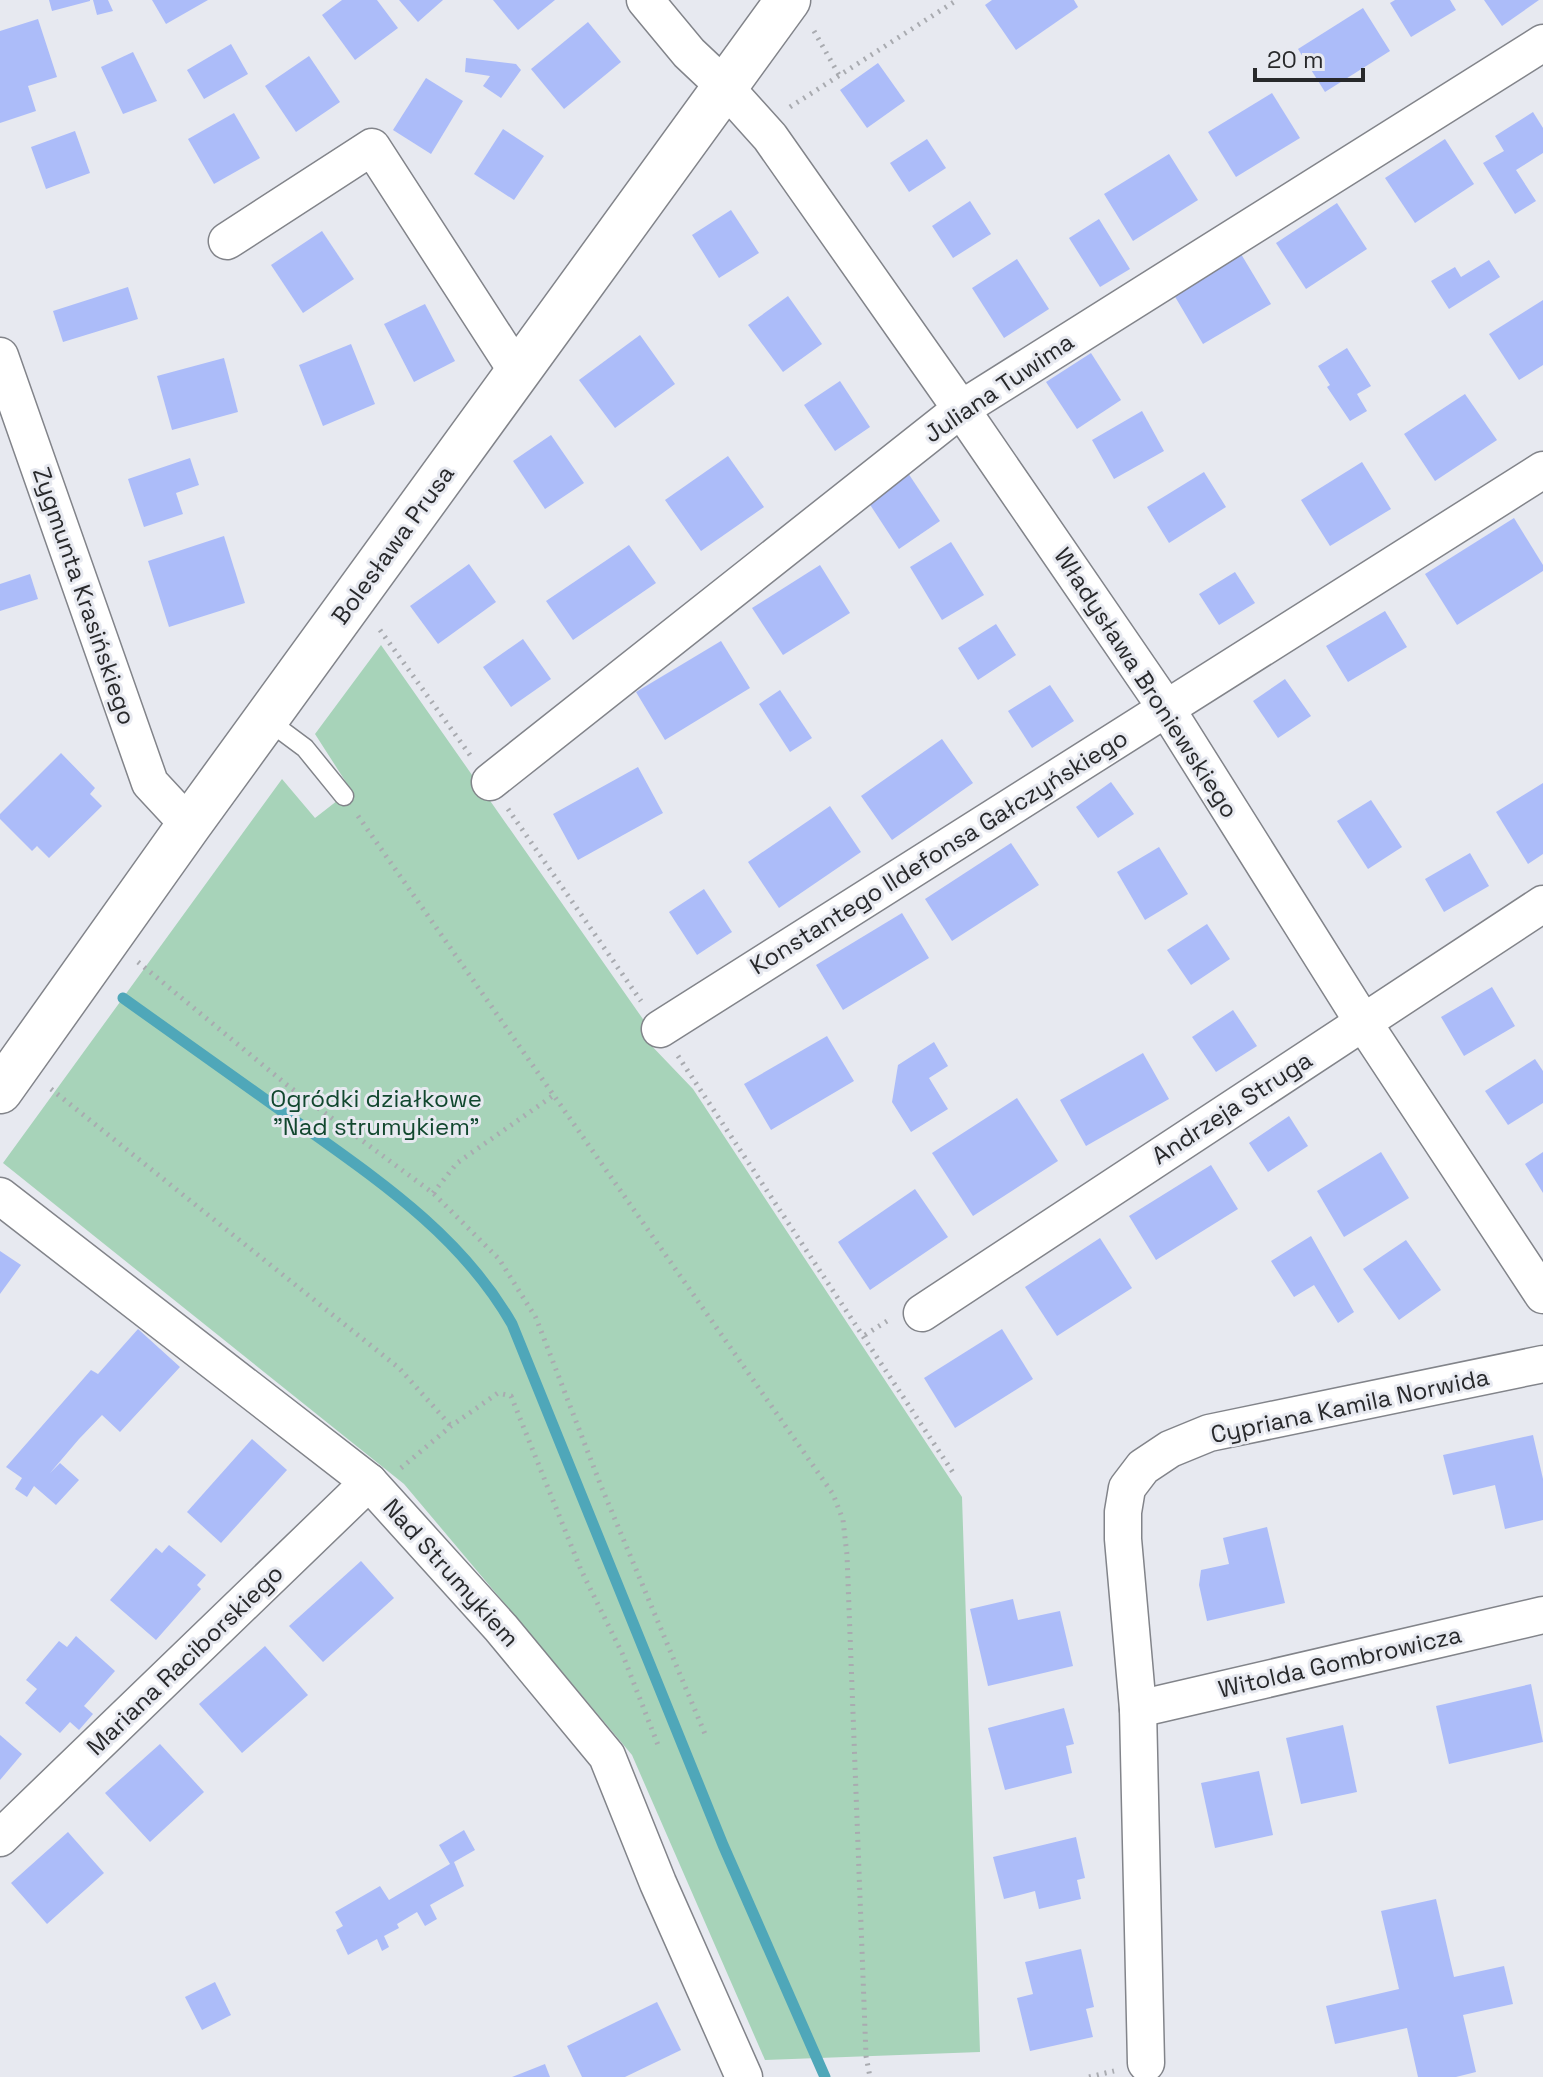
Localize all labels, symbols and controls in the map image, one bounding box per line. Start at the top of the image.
scale bar [1255,32,1363,82]
text: 20 m [1267,44,1324,75]
street label: Juliana Tuwima [918,326,1080,449]
street label: Bolesława Prusa [324,459,461,630]
street label: Zygmunta Krasińskiego [26,463,143,729]
street label: Władysława Broniewskiego [1047,542,1246,824]
street label: Konstantego Ildefonsa Gałczyńskiego [744,722,1133,981]
street label: Andrzeja Struga [1146,1044,1318,1171]
park label: Ogródki działkowe "Nad strumykiem" [270,1083,482,1142]
street label: Cypriana Kamila Norwida [1208,1361,1492,1450]
street label: Nad Strumykiem [377,1492,526,1653]
street label: Mariana Raciborskiego [80,1558,290,1762]
street label: Witolda Gombrowicza [1215,1618,1465,1705]

